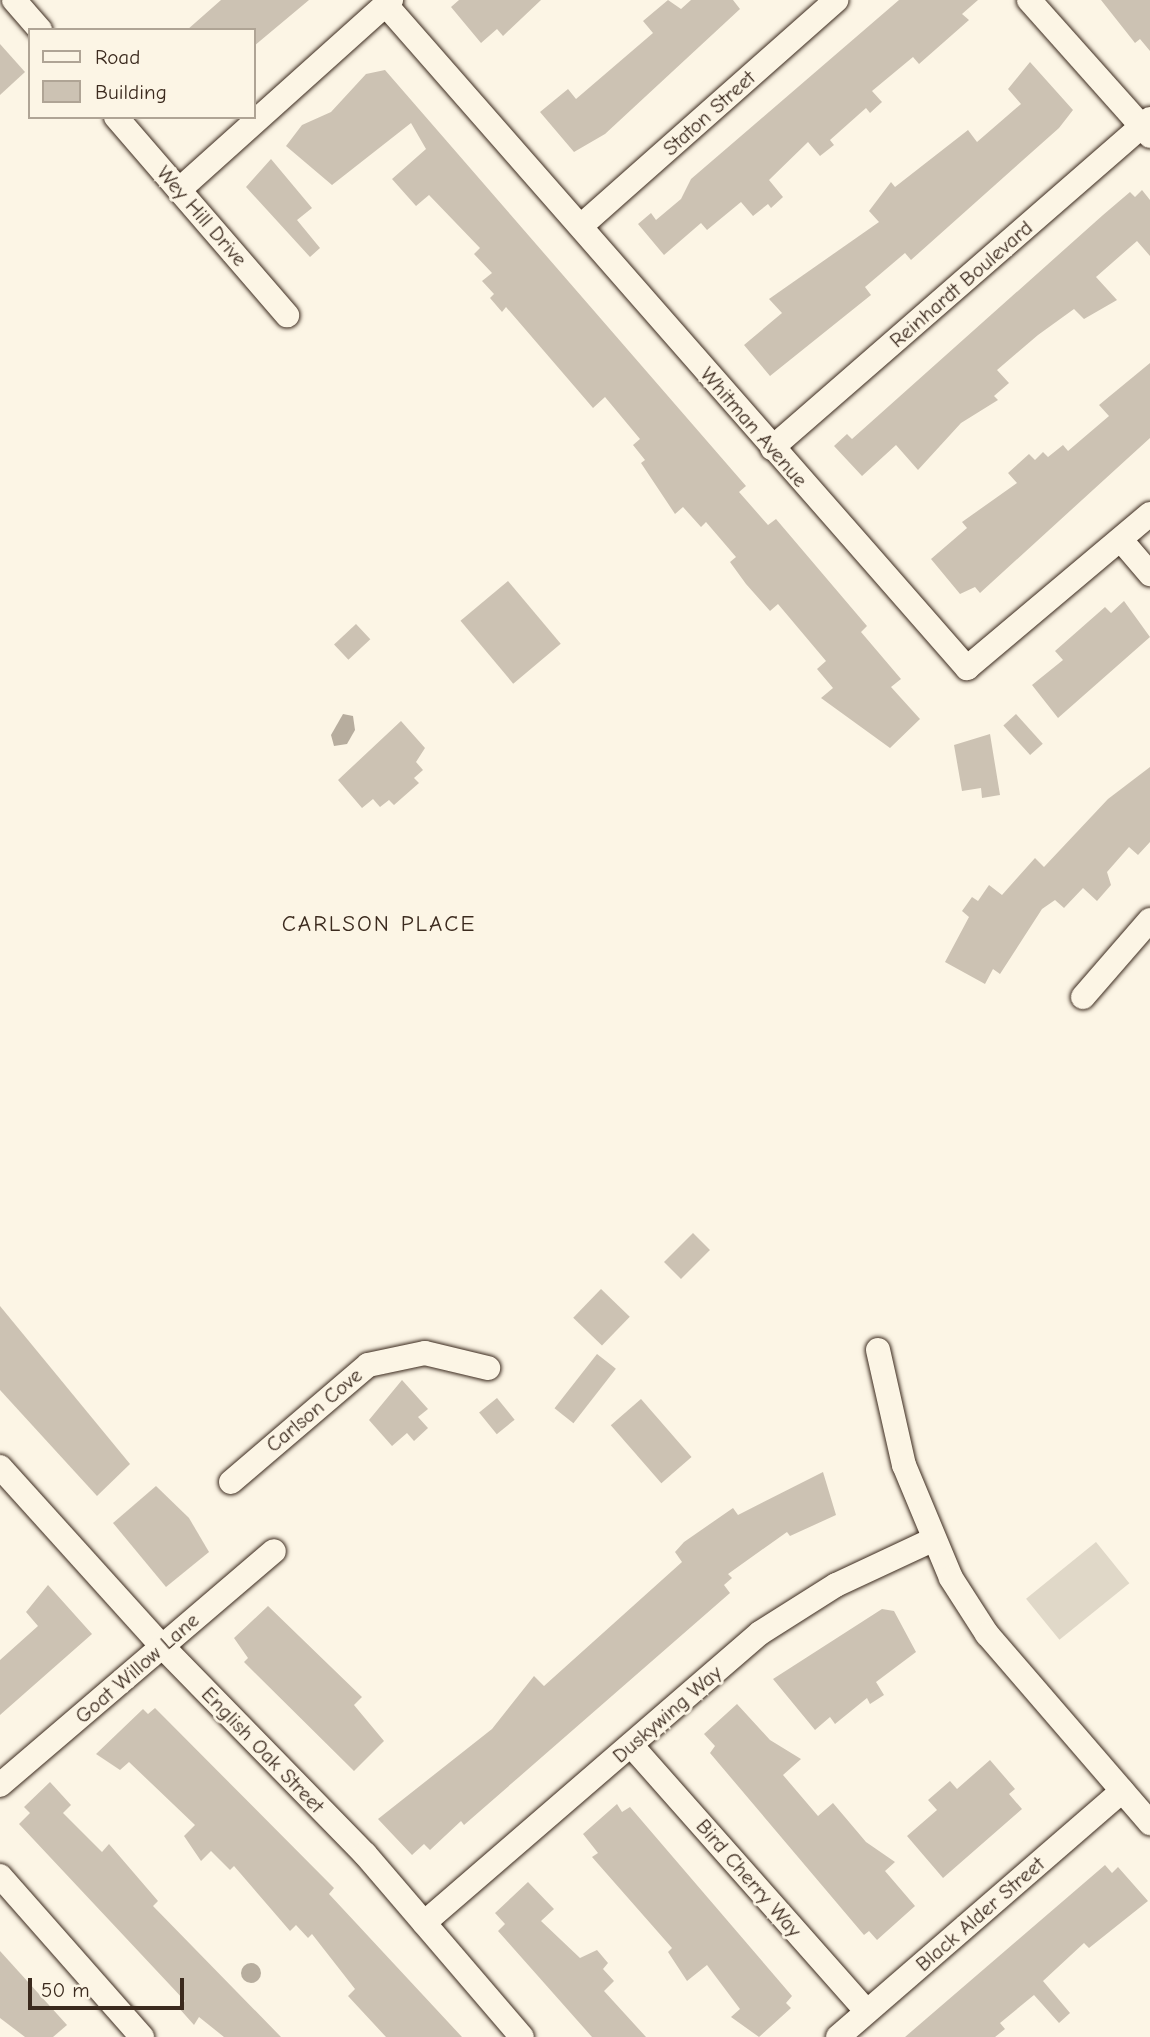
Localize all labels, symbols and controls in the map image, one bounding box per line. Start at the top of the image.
legend [28,28,256,119]
text: Road [95,45,140,69]
street label: Staton Street [658,65,760,161]
text: Building [95,80,167,104]
street label: Wey Hill Drive [151,161,253,271]
street label: Reinhardt Boulevard [884,215,1038,353]
street label: Whitman Avenue [695,362,813,492]
district label: CARLSON PLACE [283,910,475,938]
street label: Carlson Cove [261,1363,367,1457]
street label: Goat Willow Lane [70,1607,204,1729]
street label: Duskywing Way [607,1660,727,1768]
street label: English Oak Street [196,1682,330,1818]
street label: Bird Cherry Way [691,1814,807,1942]
street label: Black Alder Street [911,1851,1049,1977]
scale bar [32,1964,187,2008]
text: 50 m [41,1978,90,2002]

